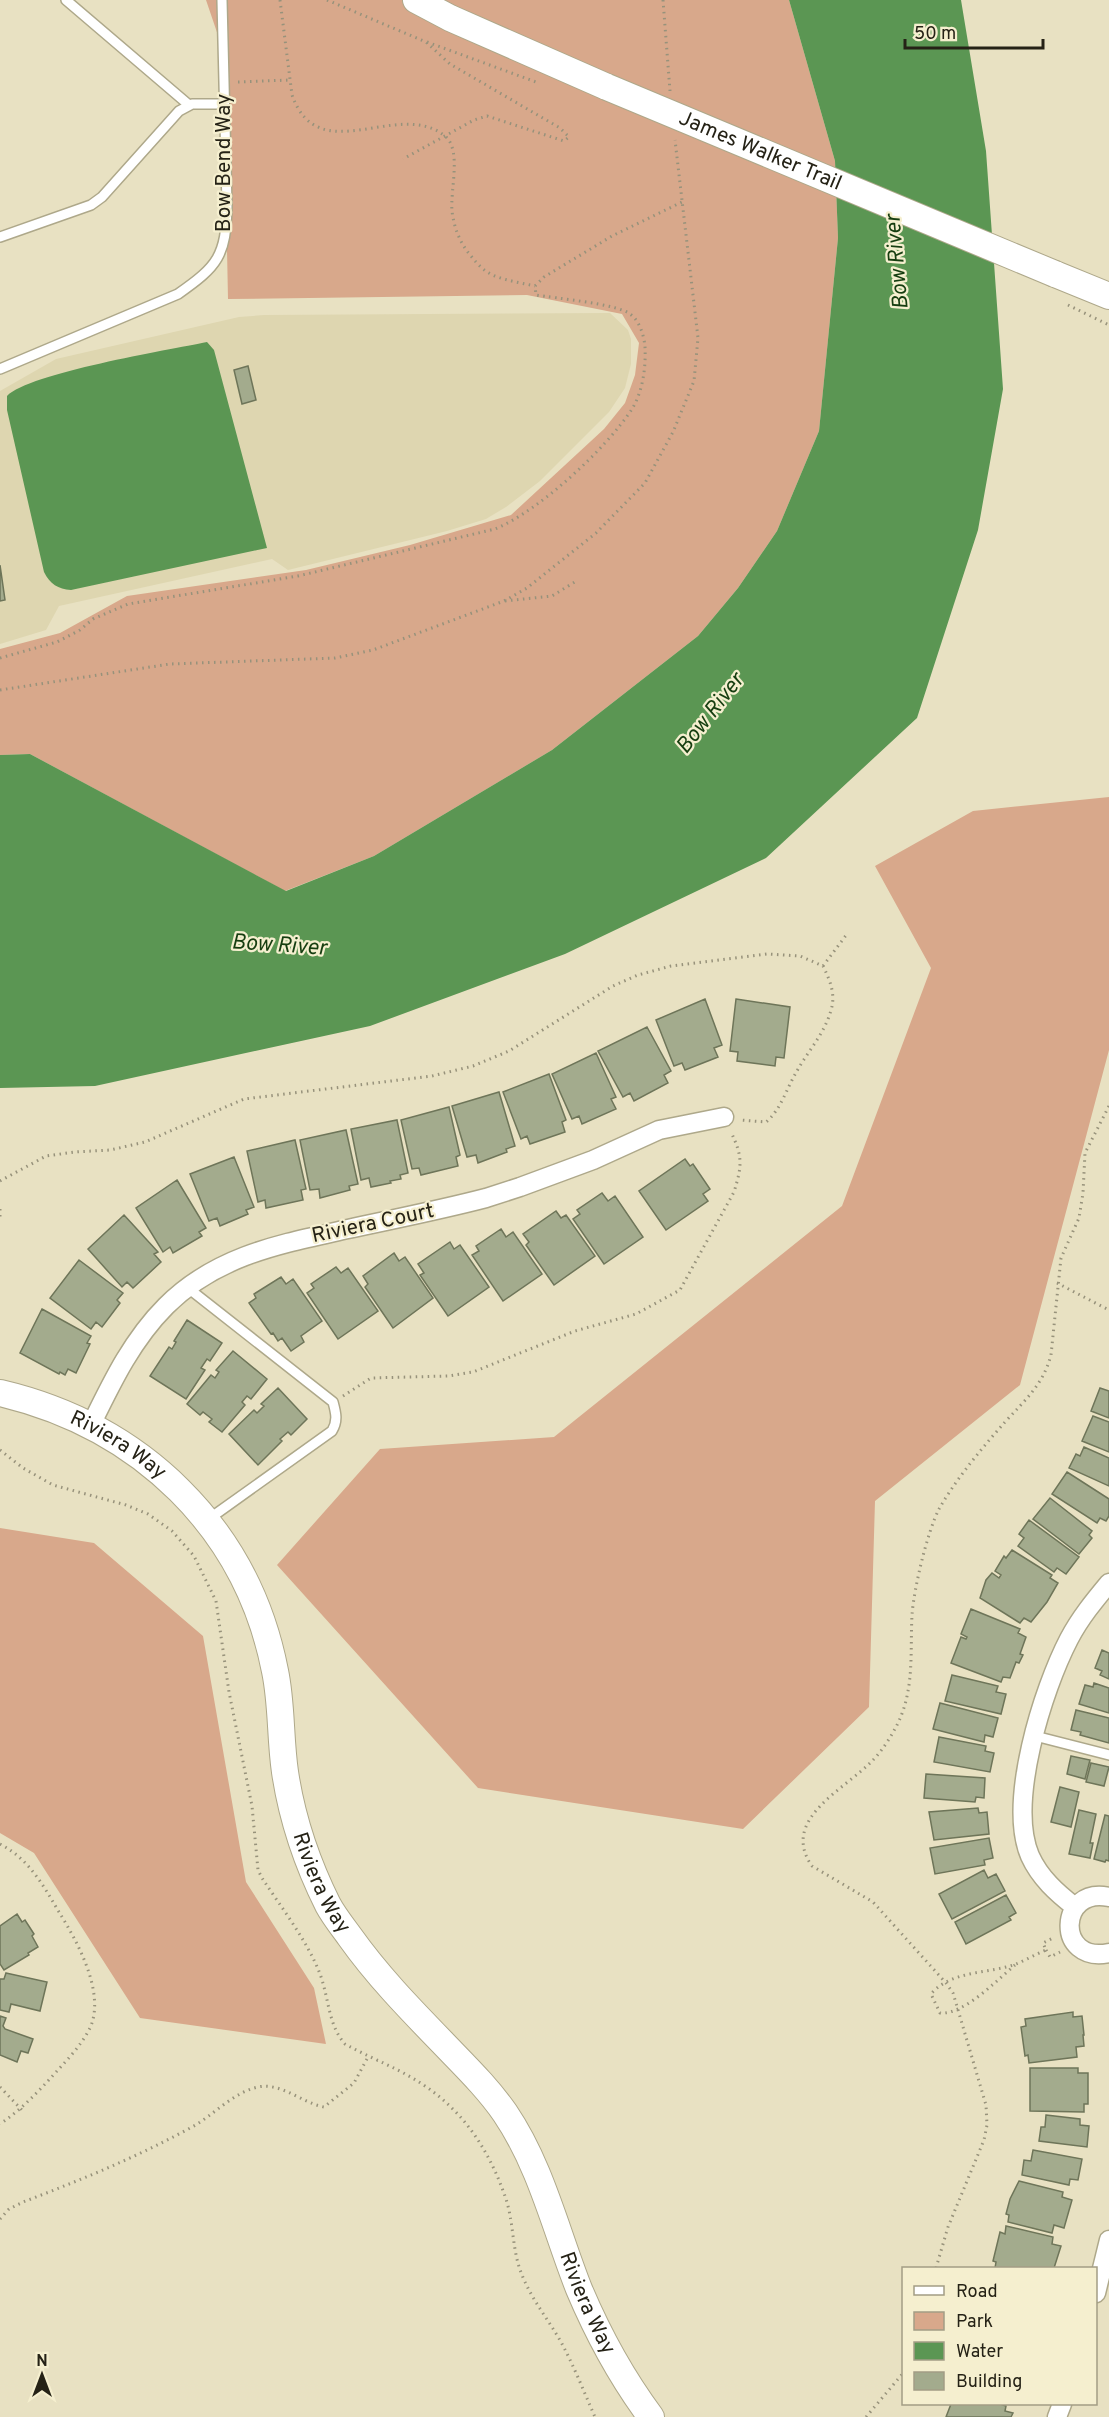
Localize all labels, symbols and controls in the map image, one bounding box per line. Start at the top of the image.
scale bar [905,12,1043,50]
text: 50 m [914,23,956,46]
street label: Bow Bend Way [211,94,238,232]
street label: James Walker Trail [674,105,846,197]
water label: Bow River [880,212,916,311]
water label: Bow River [671,667,752,760]
water label: Bow River [230,929,329,963]
street label: Riviera Court [309,1198,437,1250]
street label: Riviera Way [66,1405,172,1486]
street label: Riviera Way [286,1829,357,1939]
street label: Riviera Way [553,2248,622,2359]
legend [902,2267,1097,2405]
text: Road [956,2281,998,2304]
text: Park [956,2311,993,2334]
text: Water [956,2341,1003,2364]
north arrow [12,2345,72,2405]
text: N [36,2352,48,2372]
text: Building [956,2371,1022,2394]

